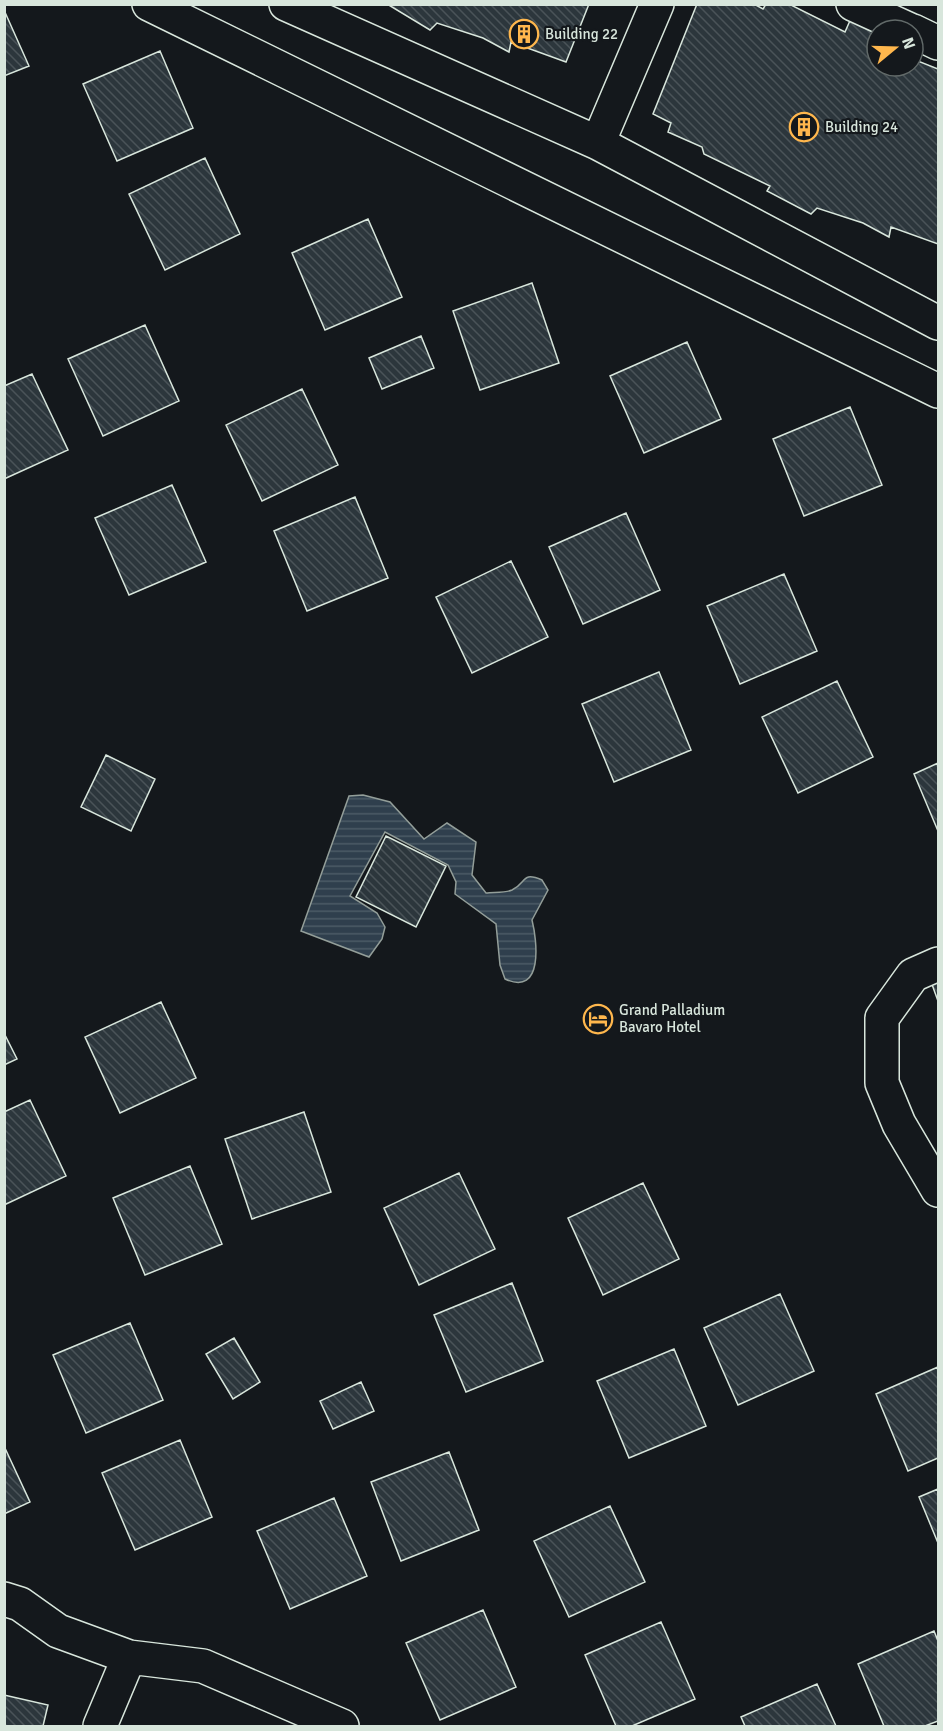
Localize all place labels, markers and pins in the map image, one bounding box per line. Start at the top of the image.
building icon: Building 22 [508,18,540,50]
place label: Building 22 [545,25,618,43]
building icon: Building 24 [788,111,820,143]
place label: Building 24 [825,118,898,136]
place label: Grand Palladium Bavaro Hotel [619,1001,725,1036]
hotel icon: Grand Palladium Bavaro Hotel [582,1003,614,1035]

